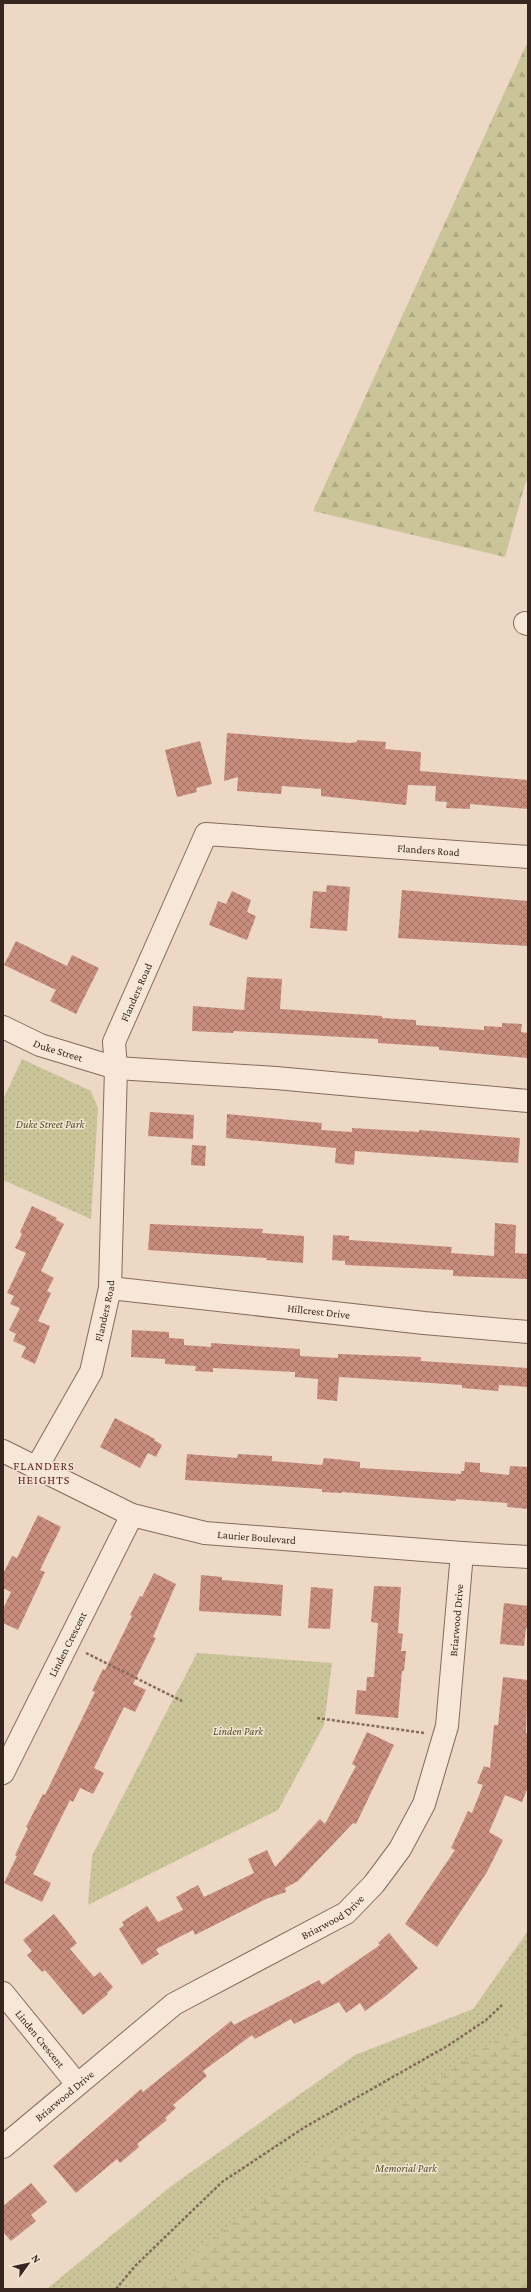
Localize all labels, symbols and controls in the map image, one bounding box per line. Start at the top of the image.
street label: Flanders Road [397,842,460,858]
street label: Flanders Road [118,961,154,1023]
street label: Duke Street [31,1037,85,1064]
park label: Duke Street Park [16,1118,85,1130]
street label: Flanders Road [92,1280,116,1343]
street label: Hillcrest Drive [287,1302,351,1321]
district label: FLANDERS HEIGHTS [13,1459,75,1487]
street label: Laurier Boulevard [217,1528,297,1546]
street label: Briarwood Drive [447,1583,465,1657]
street label: Linden Crescent [46,1609,89,1679]
park label: Linden Park [213,1725,264,1737]
street label: Briarwood Drive [299,1892,366,1942]
street label: Linden Crescent [13,2007,68,2070]
street label: Briarwood Drive [33,2068,96,2124]
park label: Memorial Park [374,2162,438,2174]
north arrow [8,2244,48,2284]
text: N [29,2252,44,2265]

